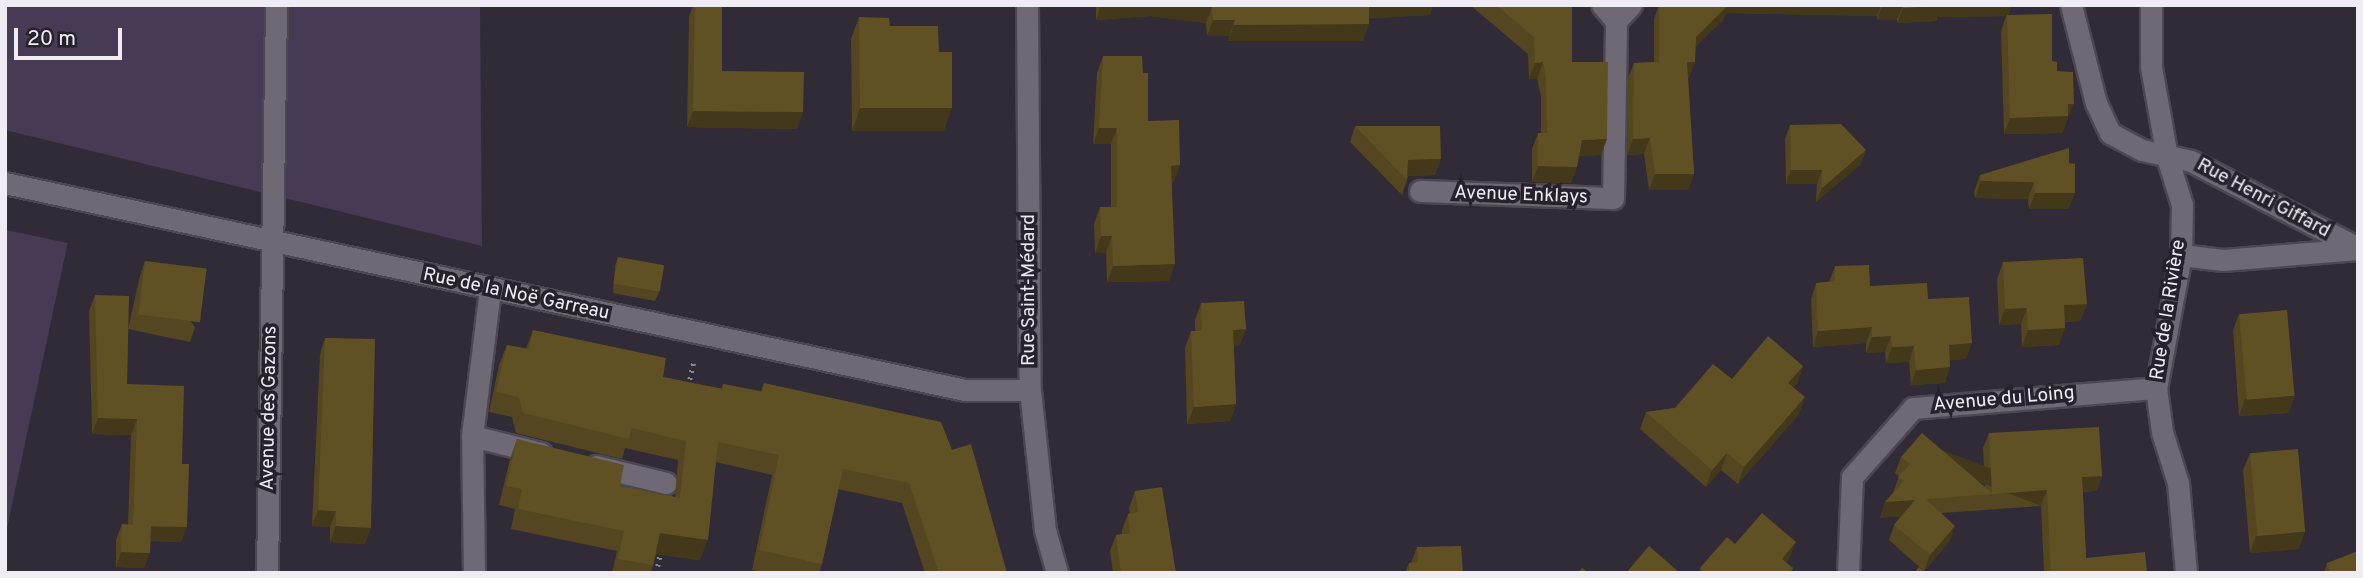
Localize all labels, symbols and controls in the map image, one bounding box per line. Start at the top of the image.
scale bar [18,14,126,58]
text: 20 m [27,26,76,53]
street label: Rue Henri Giffard [2193,154,2333,244]
street label: Avenue Enklays [1454,182,1588,210]
street label: Rue Saint-Médard [1019,214,1041,366]
street label: Rue de la Rivière [2147,238,2191,382]
street label: Rue de la Noë Garreau [421,264,611,326]
street label: Avenue des Gazons [257,325,283,491]
street label: Avenue du Loing [1933,382,2075,418]

